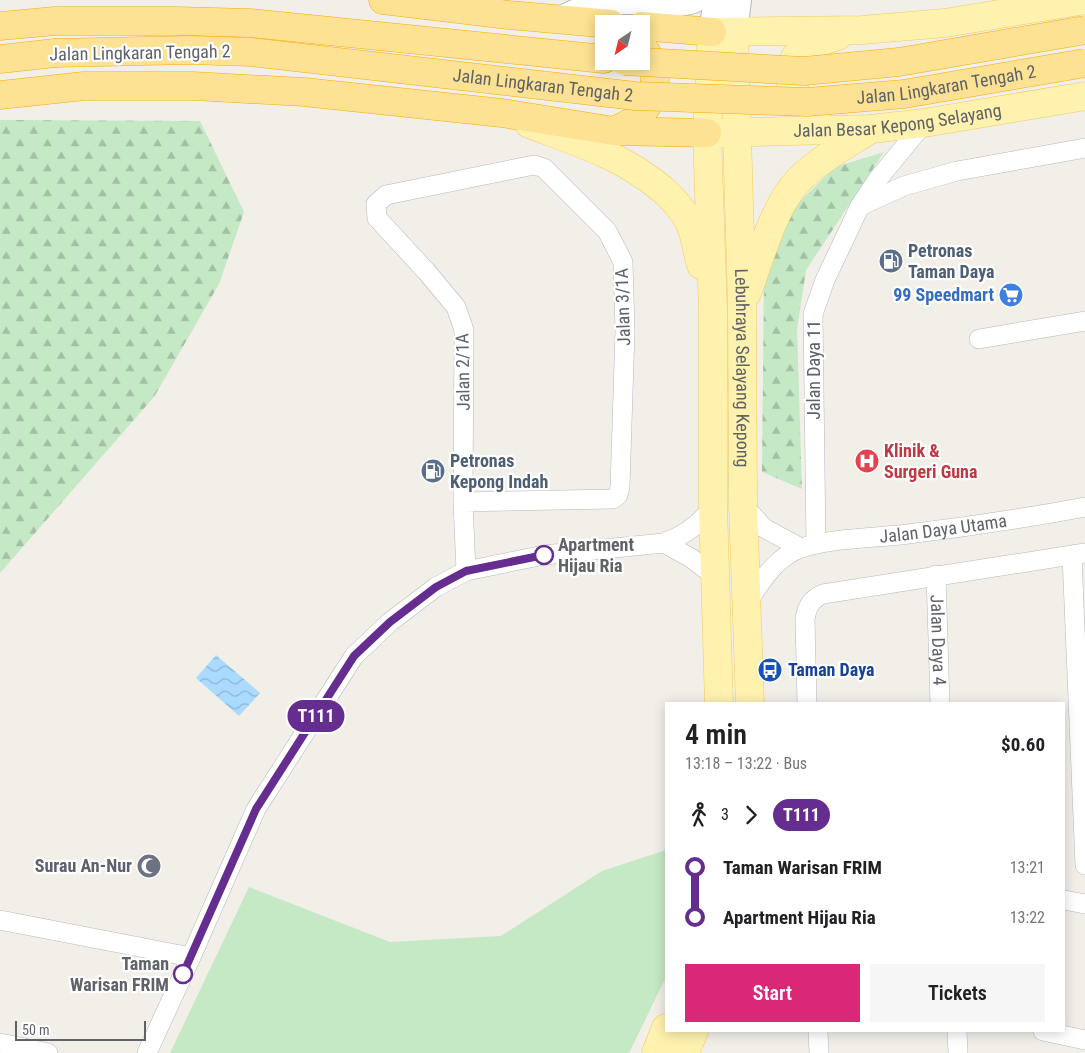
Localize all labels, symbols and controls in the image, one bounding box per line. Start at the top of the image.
north arrow [595,15,650,70]
map controls [595,15,650,70]
street label: Jalan Lingkaran Tengah 2 [49,40,231,65]
street label: Jalan Lingkaran Tengah 2 [856,61,1037,108]
street label: Jalan Lingkaran Tengah 2 [452,64,634,106]
street label: Jalan Besar Kepong Selayang [793,99,1003,141]
place label: Petronas Taman Daya [908,240,995,282]
fuel station icon: Petronas Taman Daya [878,248,904,274]
street label: Jalan 3/1A [611,267,634,346]
street label: Lebuhraya Selayang Kepong [731,268,754,467]
supermarket icon: 99 Speedmart [998,282,1024,308]
place label: 99 Speedmart [893,284,994,305]
street label: Jalan Daya 11 [803,320,824,420]
street label: Jalan 2/1A [451,332,474,411]
place label: Klinik & Surgeri Guna [884,440,977,482]
hospital icon: Klinik & Surgeri Guna [854,448,880,474]
place label: Petronas Kepong Indah [450,450,548,492]
fuel station icon: Petronas Kepong Indah [420,458,446,484]
street label: Jalan Daya Utama [879,510,1008,547]
place label: Apartment Hijau Ria [558,534,634,576]
marker: Apartment Hijau Ria [534,545,554,565]
street label: Jalan Daya 4 [927,594,950,686]
bus stop icon: Taman Daya [757,657,783,683]
place label: Taman Daya [788,659,875,680]
line badge: T111 [281,700,351,732]
text: T111 [297,705,335,726]
text: 4 min [685,718,747,751]
text: $0.60 [1001,733,1045,756]
text: 13:18 – 13:22 · Bus [685,754,807,773]
icon: walk [685,801,713,829]
icon: forward [737,801,765,829]
text: T111 [783,804,820,825]
text: 3 [721,805,729,824]
mosque icon: Surau An-Nur [136,853,162,879]
place label: Surau An-Nur [35,855,132,876]
text: Taman Warisan FRIM [723,856,882,879]
text: 13:21 [1010,858,1045,877]
text: Apartment Hijau Ria [723,906,876,929]
text: 13:22 [1010,908,1045,927]
place label: Taman Warisan FRIM [70,953,169,995]
marker: Taman Warisan FRIM [173,964,193,984]
button: Start [685,964,860,1022]
button: Tickets [870,964,1045,1022]
scale bar [15,1018,146,1041]
text: 50 m [22,1022,50,1038]

